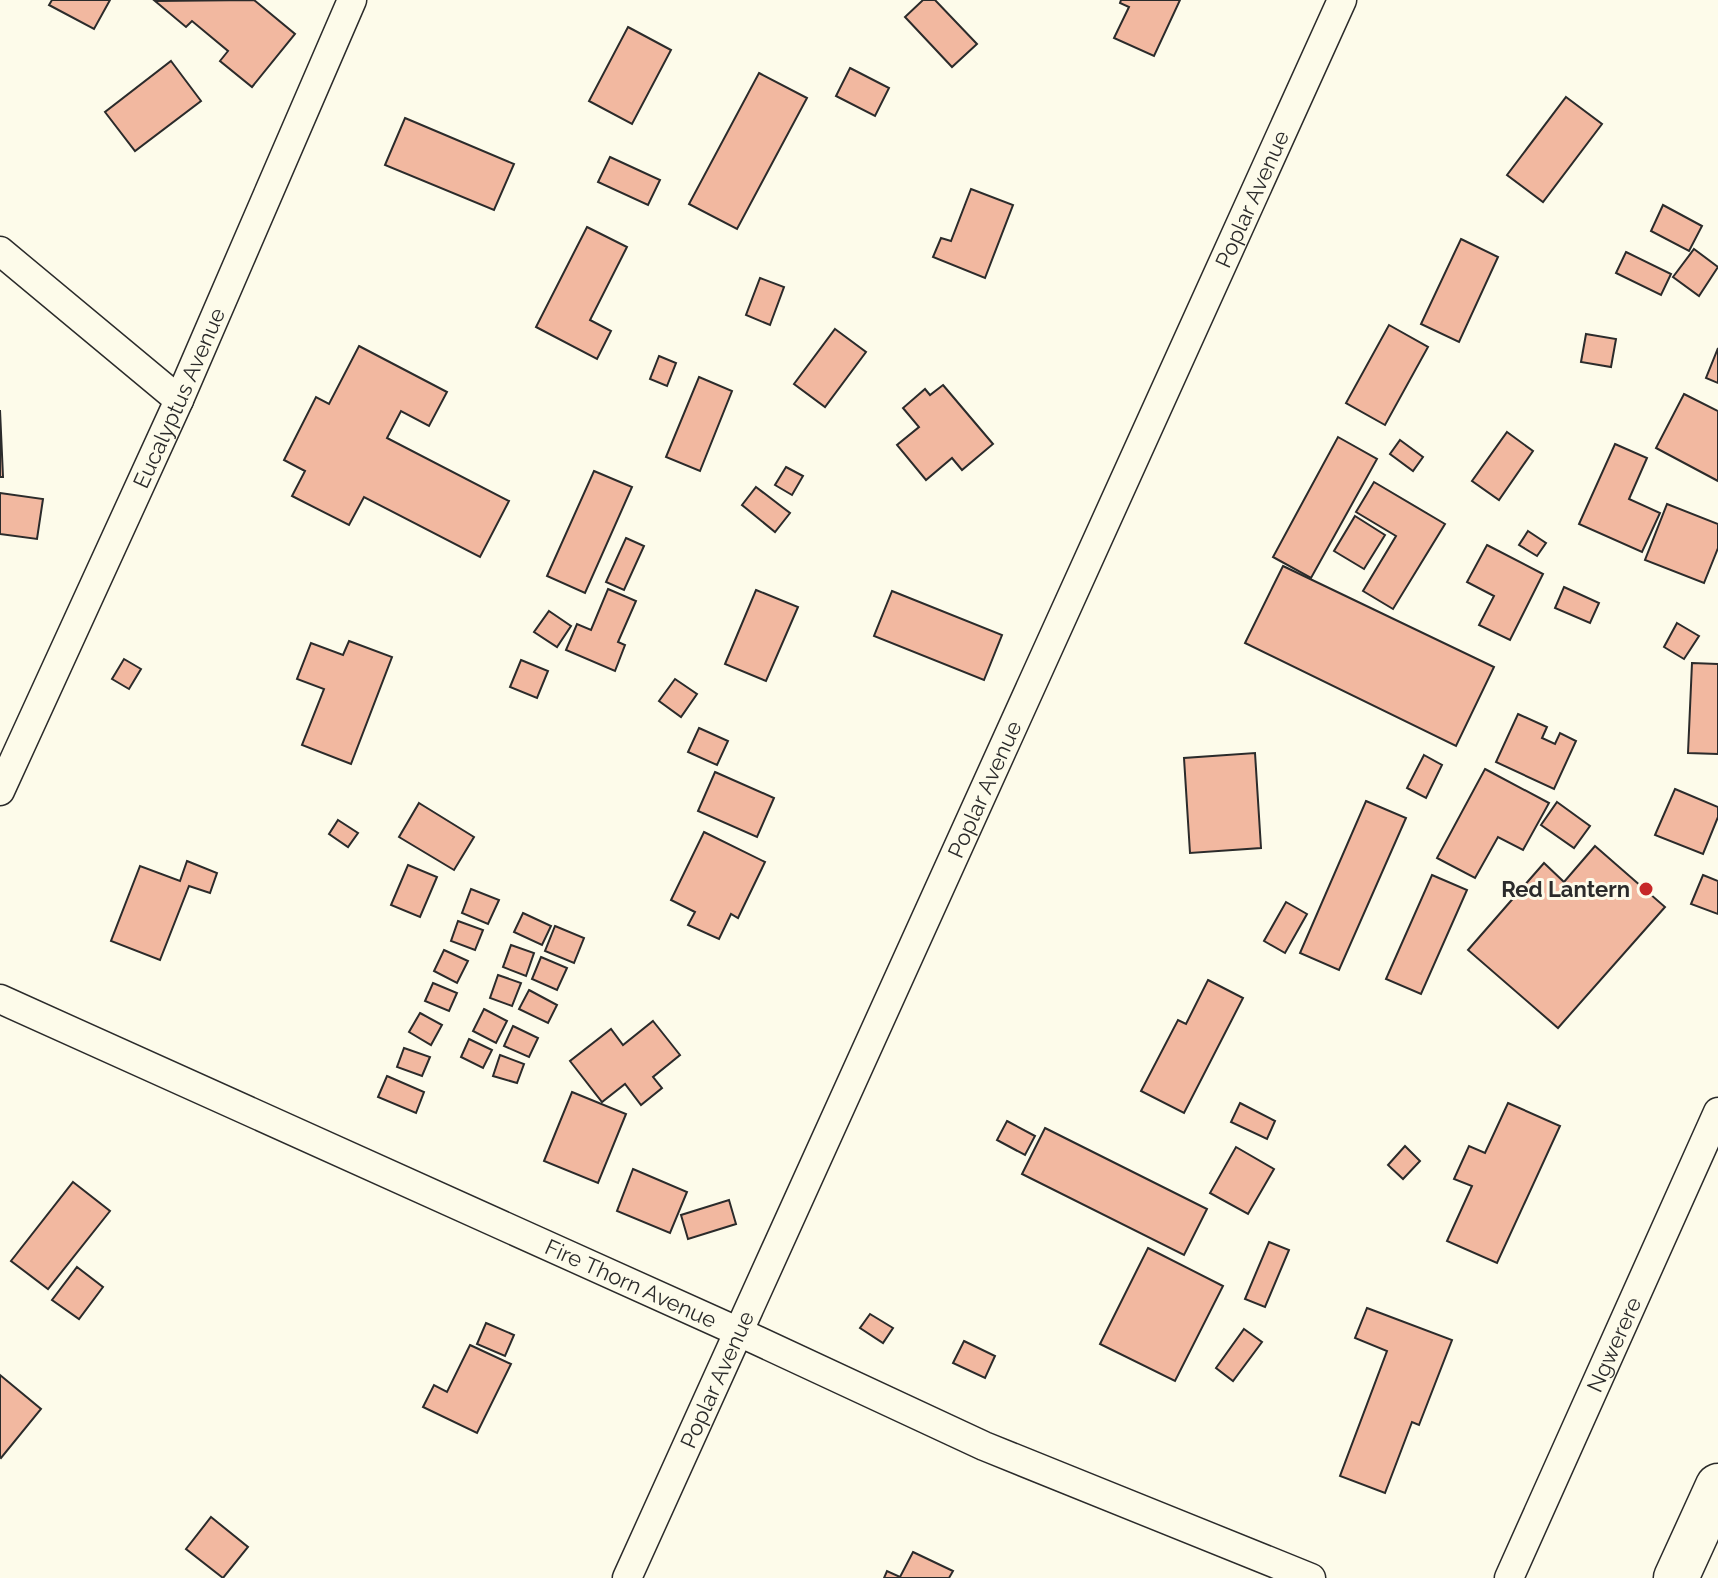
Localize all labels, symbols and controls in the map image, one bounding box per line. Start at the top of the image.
street label: Poplar Avenue [1210,126,1294,272]
street label: Eucalyptus Avenue [128,304,230,492]
street label: Poplar Avenue [942,717,1027,862]
place label: Red Lantern [1501,876,1630,902]
marker: Red Lantern [1637,880,1655,898]
street label: Fire Thorn Avenue [541,1233,721,1333]
street label: Ngwerere [1581,1293,1646,1396]
street label: Poplar Avenue [675,1307,759,1452]

